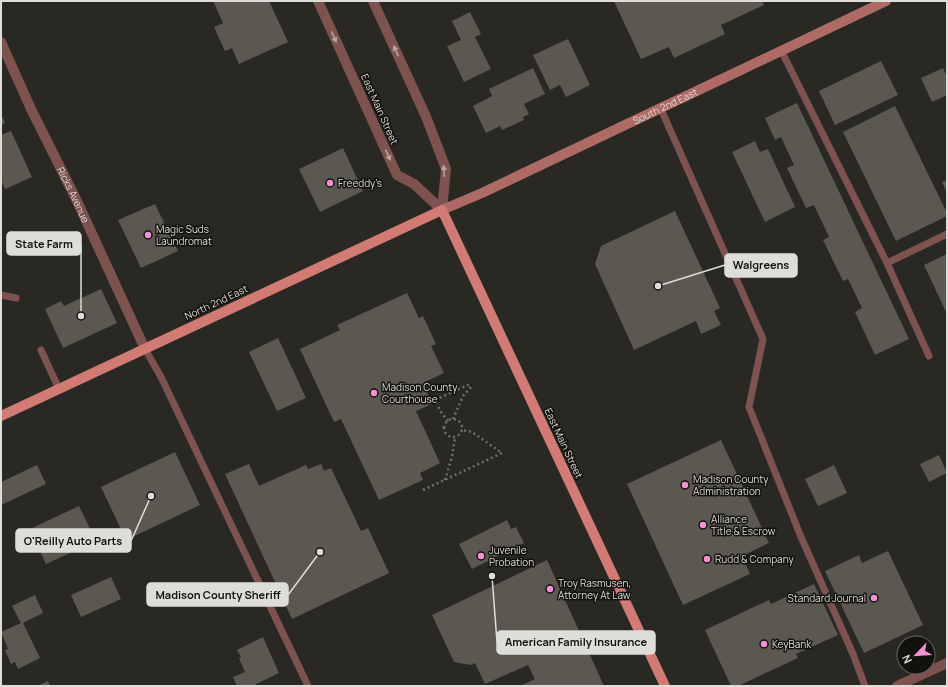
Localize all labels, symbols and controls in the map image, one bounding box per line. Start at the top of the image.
one-way arrow [332,31,338,43]
one-way arrow [393,45,399,57]
street label: East Main Street [358,71,402,147]
street label: South 2nd East [630,85,700,127]
one-way arrow [385,149,391,161]
street label: Ricks Avenue [54,164,93,225]
one-way arrow [441,165,448,177]
place label: Freeddy’s [338,176,382,190]
marker: Freeddy’s [325,178,335,188]
place label: Magic Suds Laundromat [156,222,212,248]
marker: Magic Suds Laundromat [143,230,153,240]
callout: State Farm [7,232,81,255]
text: State Farm [15,236,73,251]
callout: Walgreens [725,254,797,277]
text: Walgreens [733,257,789,272]
street label: North 2nd East [182,281,250,323]
place label: Madison County Courthouse [382,380,458,406]
marker: Madison County Courthouse [369,388,379,398]
street label: East Main Street [542,406,586,480]
place label: Madison County Administration [693,472,769,498]
marker: Madison County Administration [680,480,690,490]
place label: Alliance Title & Escrow [711,512,776,538]
marker: Alliance Title & Escrow [698,520,708,530]
callout: O'Reilly Auto Parts [16,529,131,552]
text: O'Reilly Auto Parts [24,533,122,548]
place label: Juvenile Probation [489,543,534,569]
marker: Juvenile Probation [476,551,486,561]
place label: Rudd & Company [715,552,794,566]
marker: Rudd & Company [702,554,712,564]
place label: Troy Rasmusen, Attorney At Law [558,576,631,602]
callout: Madison County Sheriff [147,583,288,606]
marker: Troy Rasmusen, Attorney At Law [545,584,555,594]
text: Madison County Sheriff [155,587,281,602]
place label: Standard Journal [788,591,866,605]
marker: Standard Journal [869,593,879,603]
callout: American Family Insurance [497,631,655,654]
text: American Family Insurance [505,634,647,649]
north arrow [896,635,936,675]
place label: KeyBank [772,637,812,651]
marker: KeyBank [759,639,769,649]
text: N [898,653,915,666]

